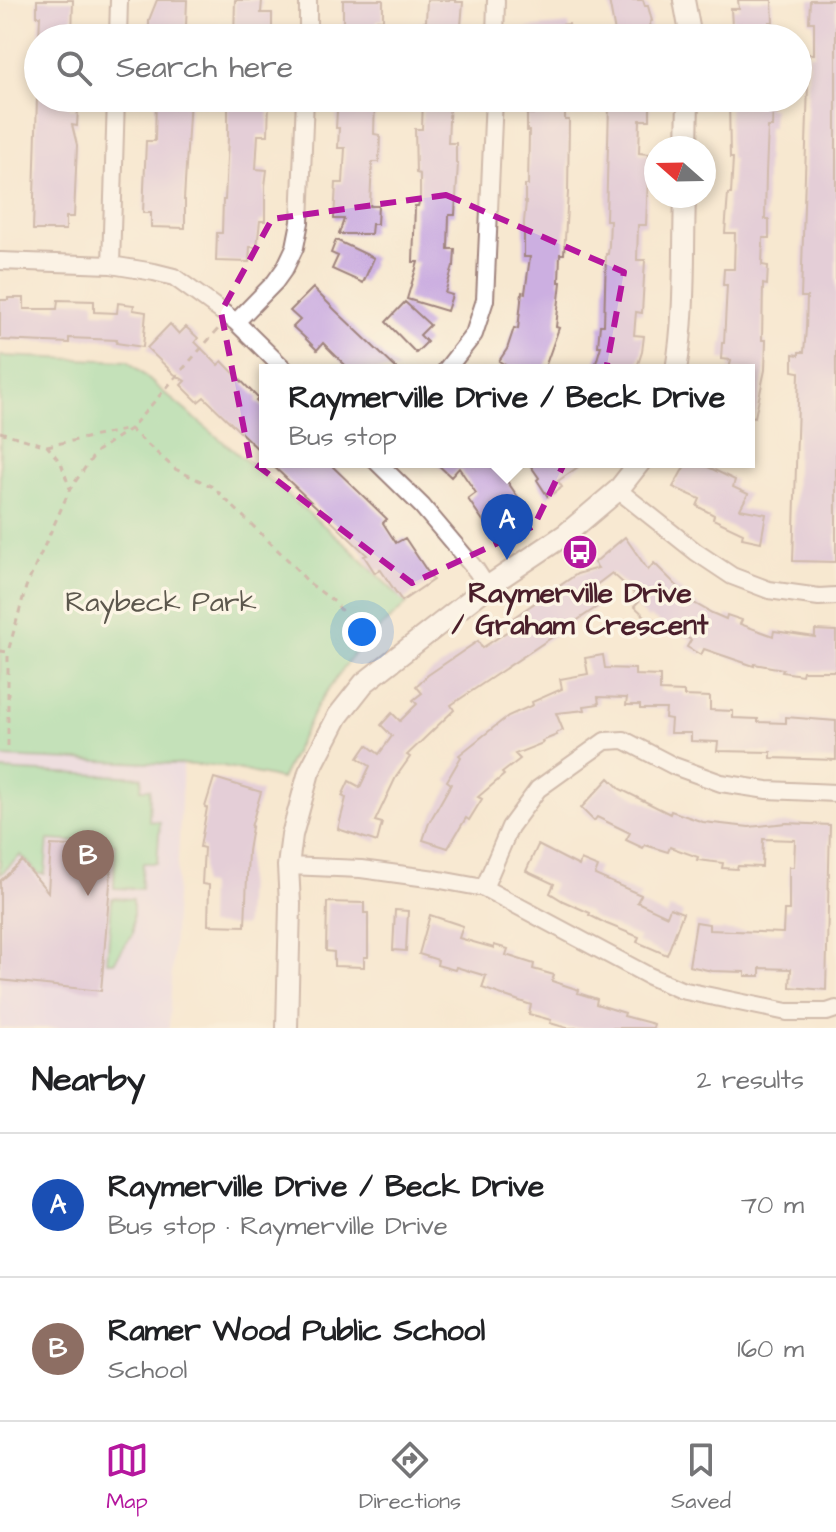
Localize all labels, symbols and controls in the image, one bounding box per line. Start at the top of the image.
search box [24,24,812,112]
icon: search [52,46,96,90]
text: Search here [116,47,293,89]
north arrow [644,136,716,208]
popup [259,364,755,468]
text: Raymerville Drive / Beck Drive [289,377,725,419]
text: Bus stop [289,419,397,455]
pin: A [481,494,533,560]
bus stop icon: Raymerville Drive / Graham Crescent [561,533,599,571]
place label: Raymerville Drive / Graham Crescent [452,574,709,645]
park label: Raybeck Park [65,583,257,624]
your location [342,612,382,652]
pin: B [62,830,114,896]
text: Nearby [32,1056,146,1104]
text: 2 results [696,1062,804,1098]
text: Raymerville Drive / Beck Drive [108,1166,544,1208]
text: A [50,1187,66,1223]
text: 70 m [741,1187,804,1223]
text: Bus stop · Raymerville Drive [108,1208,448,1244]
text: Ramer Wood Public School [108,1310,485,1352]
text: B [49,1331,67,1367]
text: 160 m [737,1331,804,1367]
text: School [108,1352,187,1388]
tab: Map [105,1438,149,1517]
tab: Directions [359,1438,461,1517]
tab: Saved [671,1438,731,1517]

